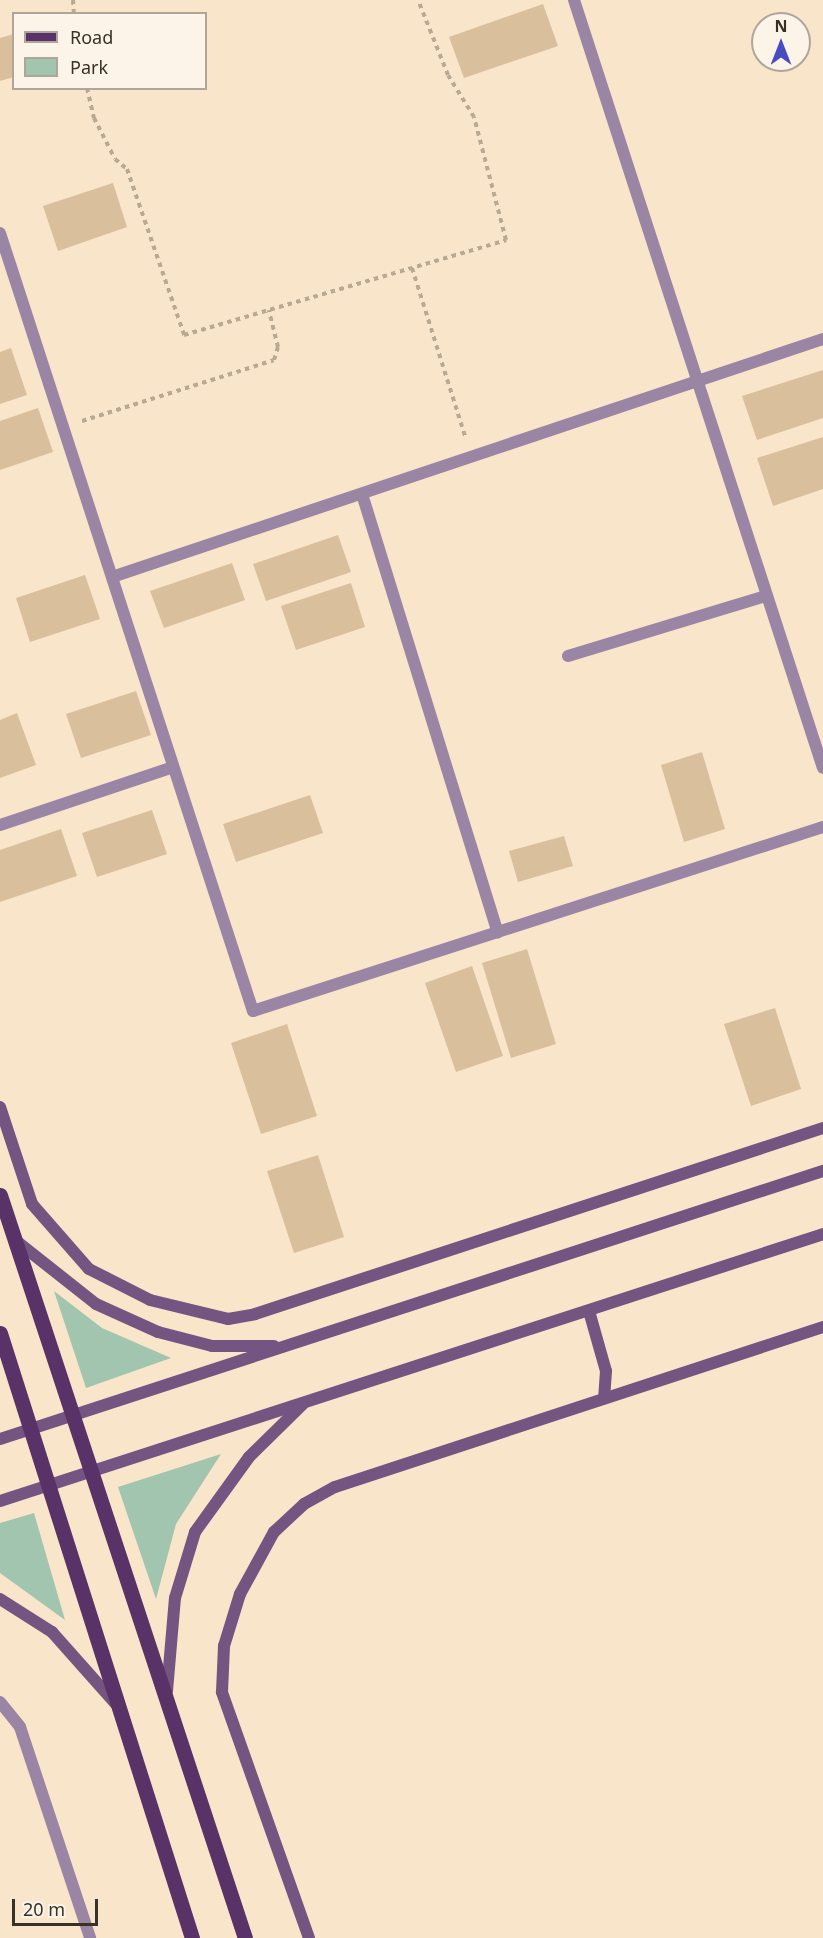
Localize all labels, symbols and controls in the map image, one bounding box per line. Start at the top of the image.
legend [12,12,207,90]
north arrow [751,12,811,72]
text: N [774,15,788,37]
text: Road [70,25,113,49]
text: Park [70,55,108,79]
scale bar [15,1887,100,1925]
text: 20 m [23,1897,65,1921]

